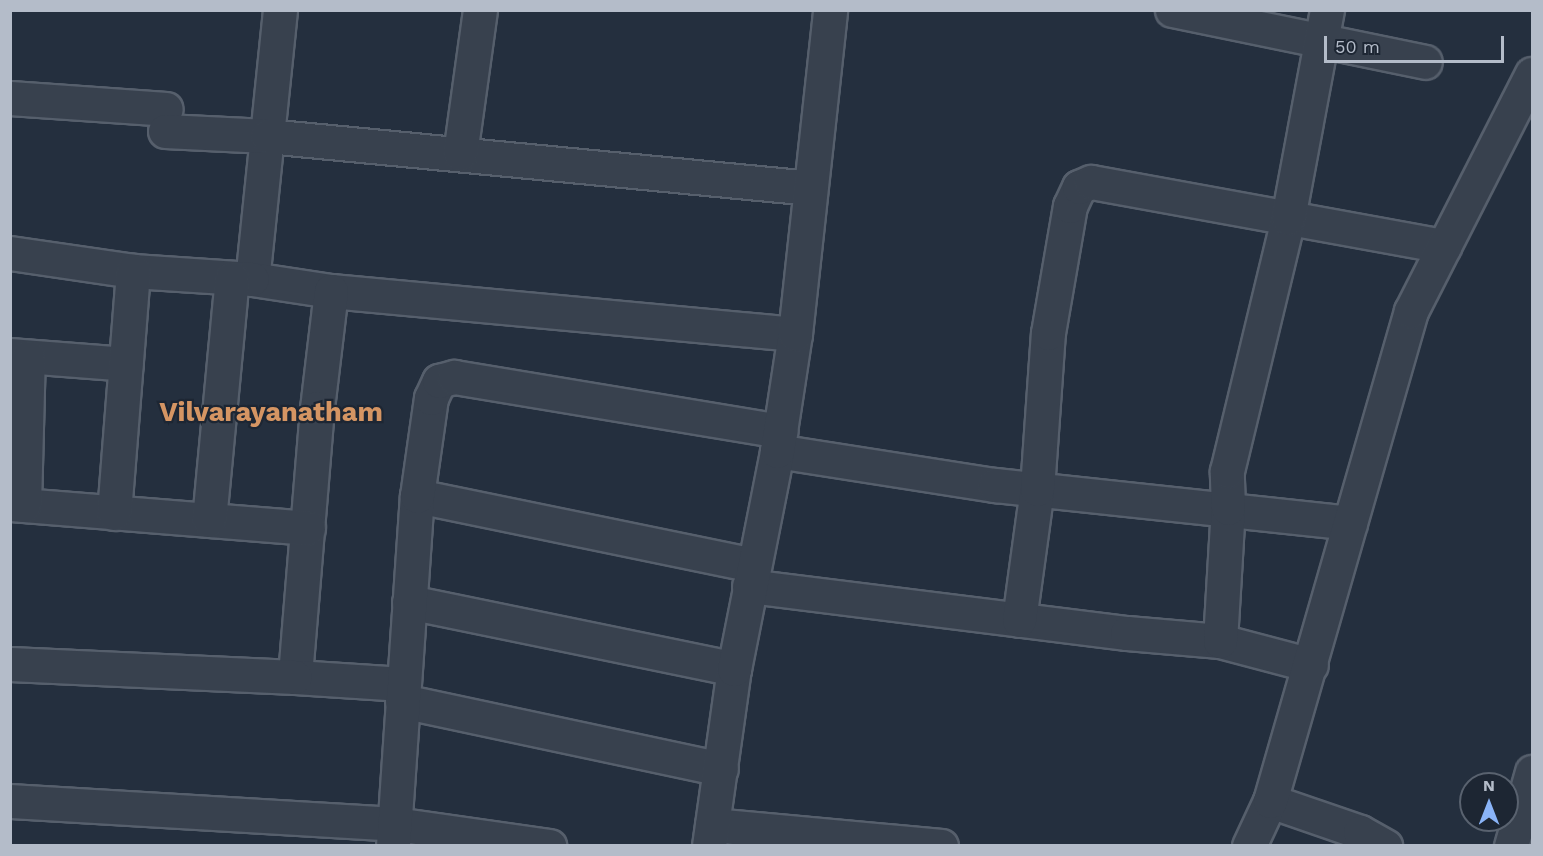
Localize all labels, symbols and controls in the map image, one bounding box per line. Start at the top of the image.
scale bar [1327,24,1507,62]
text: 50 m [1335,36,1380,57]
district label: Vilvarayanatham [159,397,383,429]
north arrow [1459,772,1519,832]
text: N [1483,776,1495,795]

